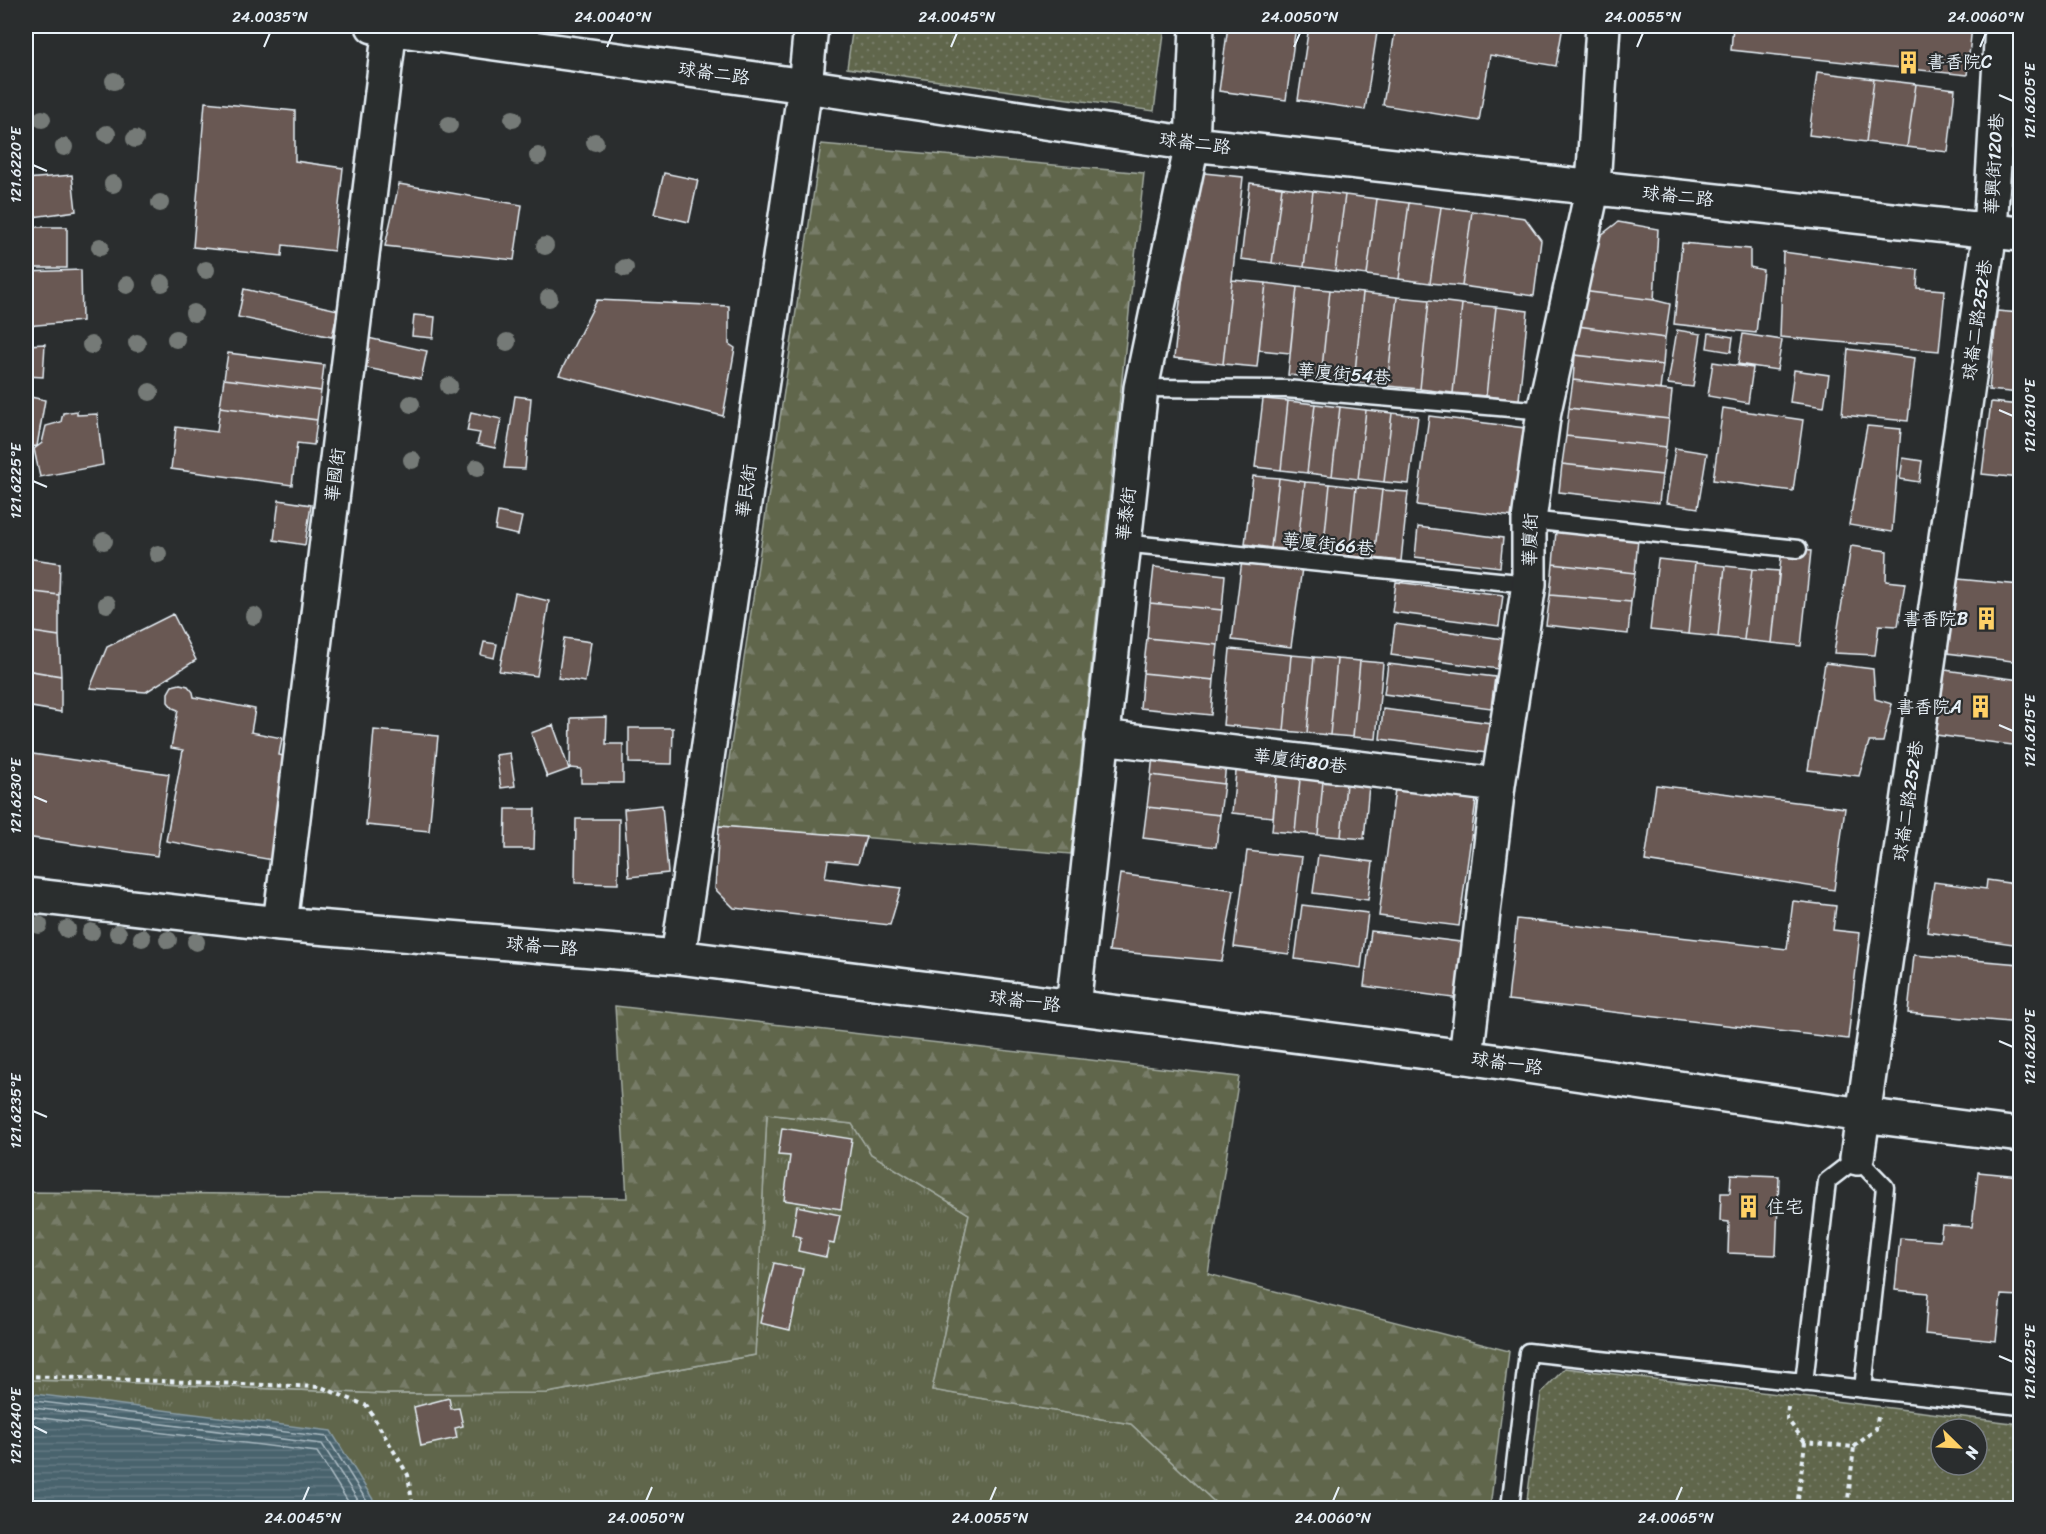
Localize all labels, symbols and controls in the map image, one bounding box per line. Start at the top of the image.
text: 24.0035°N [232,4,308,30]
text: 24.0040°N [574,4,652,30]
text: 24.0045°N [919,4,996,30]
text: 24.0050°N [1262,4,1339,30]
text: 24.0055°N [1605,4,1682,30]
text: 24.0060°N [1948,4,2025,30]
place label: 書香院C [1927,46,1993,78]
building icon: 書香院C [1896,49,1922,75]
street label: 球崙二路 [676,52,752,94]
text: 121.6205°E [2017,61,2043,139]
street label: 華興街120巷 [1975,112,2013,216]
street label: 球崙二路 [1157,123,1233,163]
text: 121.6220°E [3,125,29,203]
street label: 球崙二路 [1641,176,1715,216]
street label: 球崙二路252巷 [1953,257,2001,383]
street label: 華廈街54巷 [1296,354,1392,394]
text: 121.6210°E [2017,377,2043,453]
text: 121.6225°E [3,441,29,519]
street label: 華國街 [316,446,354,504]
street label: 華民街 [726,462,766,520]
street label: 華泰街 [1107,485,1145,543]
street label: 華廈街 [1514,513,1546,567]
street label: 華廈街66巷 [1280,523,1376,565]
place label: 書香院B [1903,603,1968,635]
building icon: 書香院B [1973,606,1999,632]
place label: 書香院A [1896,691,1962,723]
text: 121.6215°E [2017,693,2043,768]
building icon: 書香院A [1967,694,1993,720]
street label: 球崙二路252巷 [1884,738,1932,864]
street label: 華廈街80巷 [1251,739,1349,783]
text: 121.6230°E [3,756,29,834]
street label: 球崙一路 [505,927,579,965]
street label: 球崙一路 [987,981,1063,1021]
text: 121.6220°E [2017,1007,2043,1085]
street label: 球崙一路 [1469,1042,1545,1084]
text: 121.6235°E [3,1072,29,1149]
place label: 住宅 [1767,1191,1803,1223]
building icon: 住宅 [1736,1194,1762,1220]
text: 121.6225°E [2017,1322,2043,1400]
text: 121.6240°E [3,1386,29,1464]
north arrow [1929,1417,1989,1477]
text: N [1956,1441,1988,1465]
text: 24.0045°N [265,1505,342,1531]
text: 24.0050°N [608,1505,685,1531]
text: 24.0055°N [952,1505,1029,1531]
text: 24.0060°N [1295,1505,1372,1531]
text: 24.0065°N [1638,1505,1715,1531]

